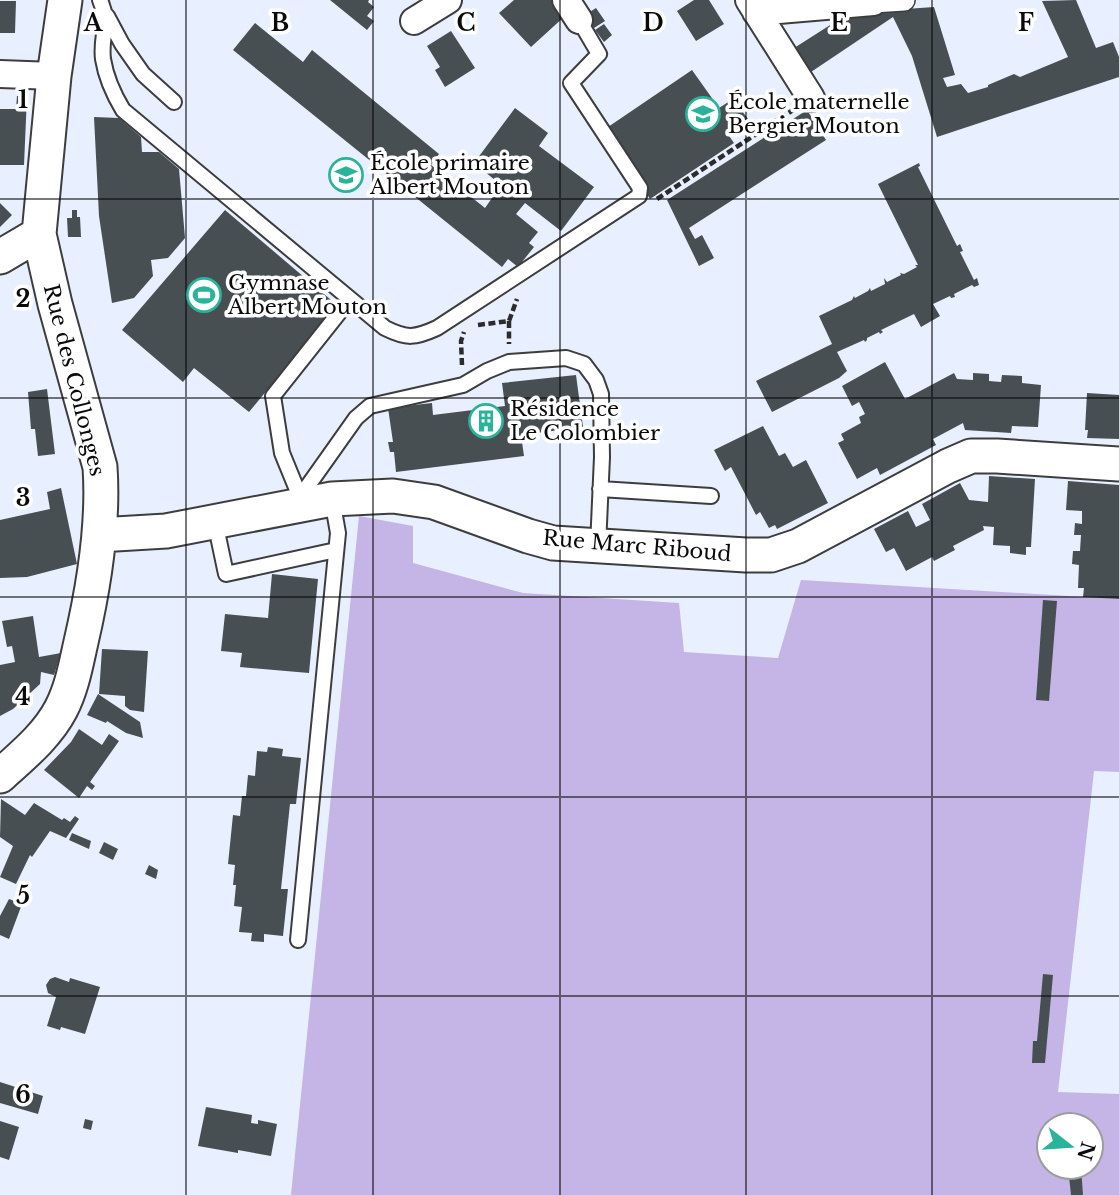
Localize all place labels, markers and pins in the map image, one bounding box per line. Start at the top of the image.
place label: École maternelle Bergier Mouton [728,89,909,139]
school or university icon: École maternelle Bergier Mouton [684,95,722,133]
place label: École primaire Albert Mouton [369,150,530,200]
school or university icon: École primaire Albert Mouton [327,156,365,194]
place label: Gymnase Albert Mouton [227,270,387,320]
sports icon: Gymnase Albert Mouton [185,276,223,314]
place label: Résidence Le Colombier [510,396,660,446]
building icon: Résidence Le Colombier [467,402,505,440]

